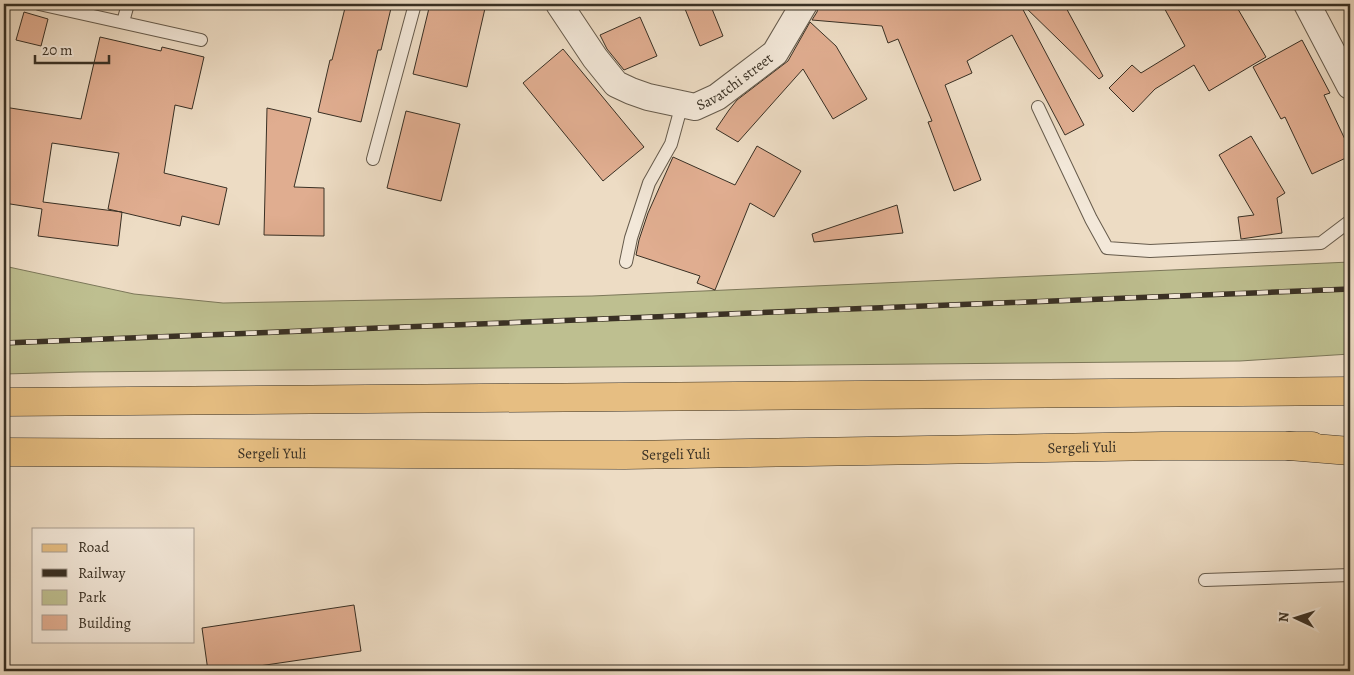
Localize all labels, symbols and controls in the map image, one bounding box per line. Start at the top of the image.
scale bar [35,32,109,64]
text: 20 m [42,40,73,60]
street label: Savatchi street [693,48,777,115]
street label: Sergeli Yuli [1047,437,1117,458]
street label: Sergeli Yuli [237,443,307,463]
street label: Sergeli Yuli [641,444,711,465]
legend [32,528,195,642]
text: Road [78,537,110,557]
text: Railway [78,563,126,583]
text: Park [78,587,107,607]
north arrow [1272,592,1322,642]
text: N [1274,611,1293,623]
text: Building [78,613,131,633]

